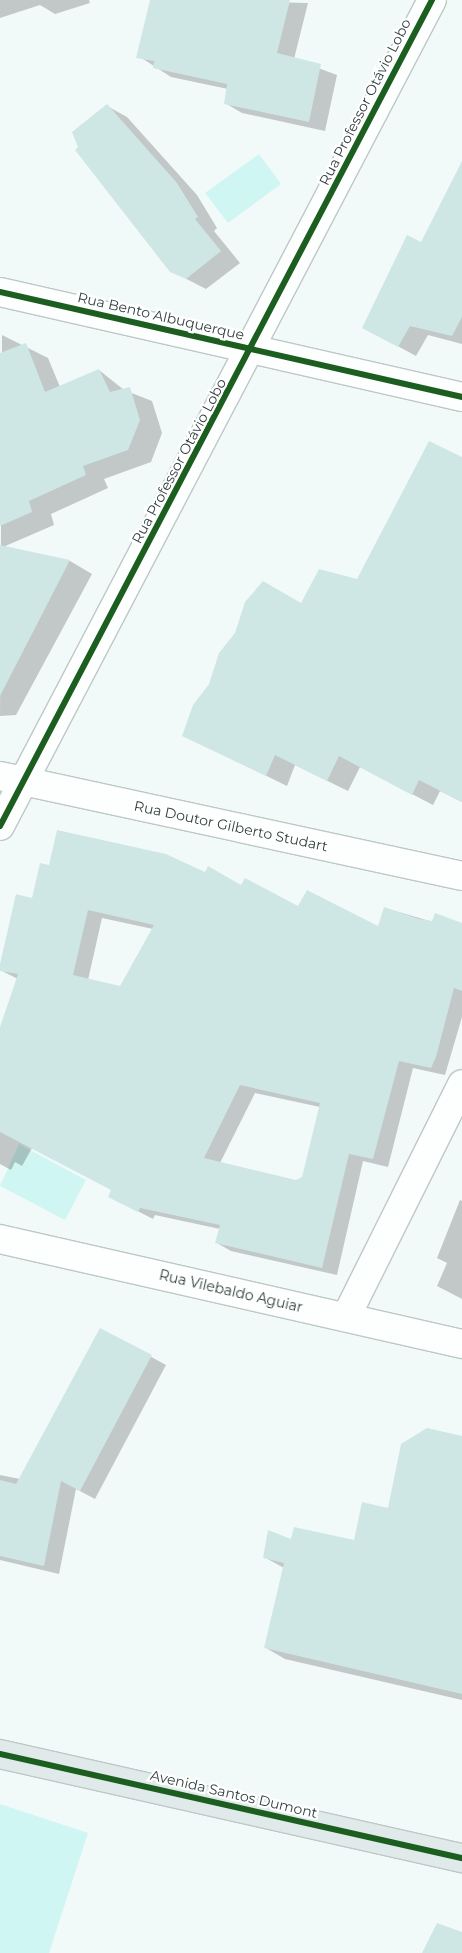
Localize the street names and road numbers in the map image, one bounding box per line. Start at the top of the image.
street label: Rua Professor Otávio Lobo [316,16,414,188]
street label: Rua Bento Albuquerque [76,289,246,343]
street label: Rua Professor Otávio Lobo [128,376,230,546]
street label: Rua Doutor Gilberto Studart [133,797,329,855]
street label: Rua Vilebaldo Aguiar [158,1266,304,1316]
street label: Avenida Santos Dumont [149,1767,319,1821]

